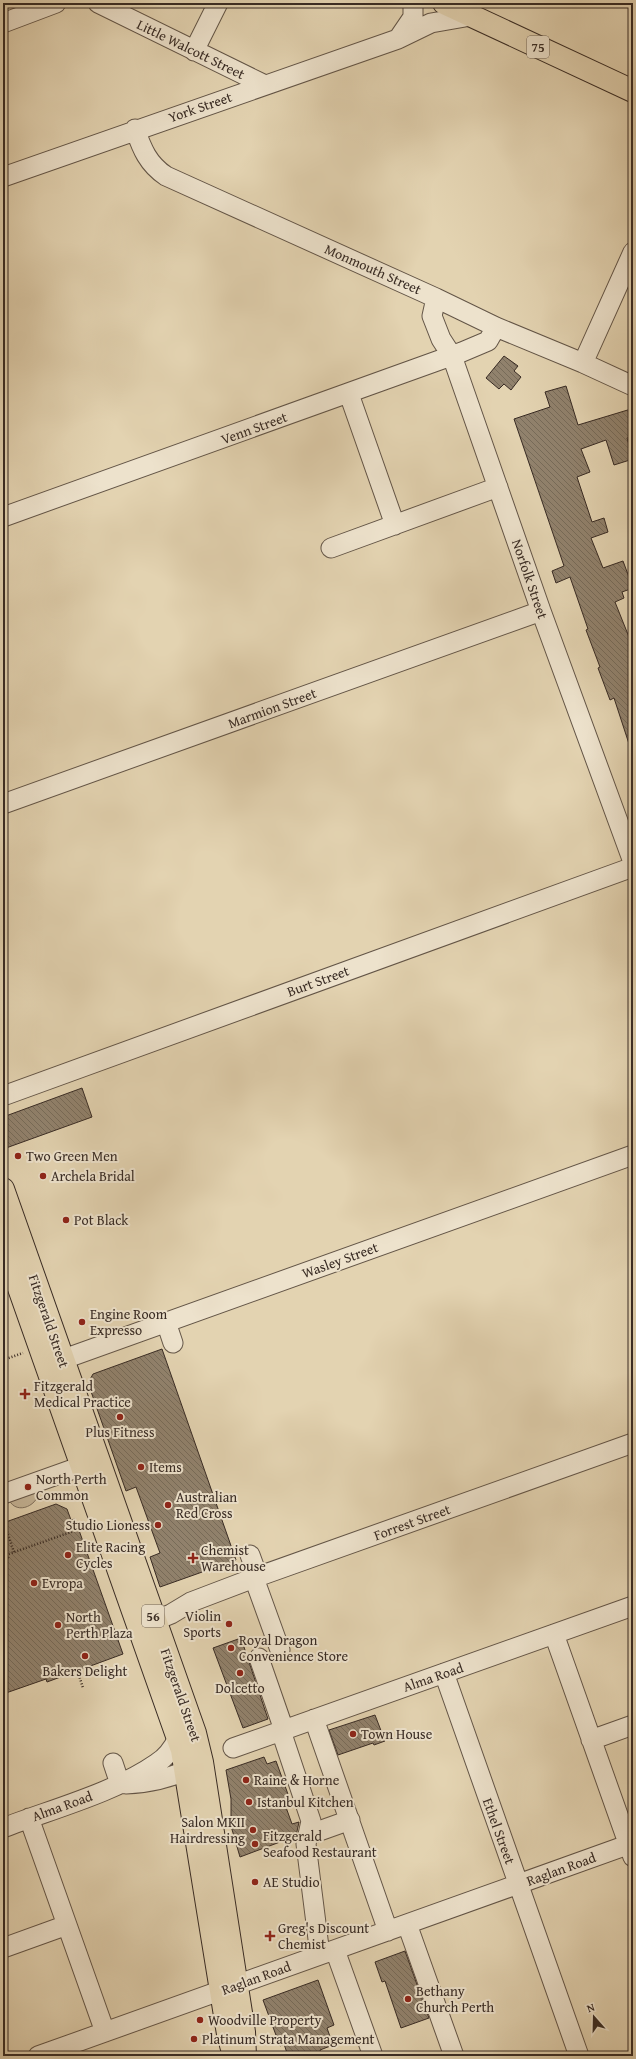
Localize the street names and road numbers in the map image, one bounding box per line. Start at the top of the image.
street label: Little Walcott Street [134,14,248,84]
road number: 75 [527,36,549,58]
street label: York Street [165,87,235,127]
street label: Monmouth Street [321,239,425,299]
street label: Venn Street [218,407,290,449]
street label: Norfolk Street [507,536,553,622]
street label: Marmion Street [225,683,319,733]
street label: Burt Street [284,961,352,1001]
street label: Wasley Street [299,1237,381,1283]
street label: Fitzgerald Street [24,1272,74,1370]
street label: Forrest Street [371,1499,453,1545]
road number: 56 [142,1605,164,1627]
street label: Fitzgerald Street [156,1646,206,1744]
street label: Alma Road [400,1657,466,1697]
street label: Alma Road [29,1786,95,1826]
street label: Ethel Street [478,1795,520,1867]
street label: Raglan Road [524,1847,599,1891]
street label: Raglan Road [219,1956,294,2000]

